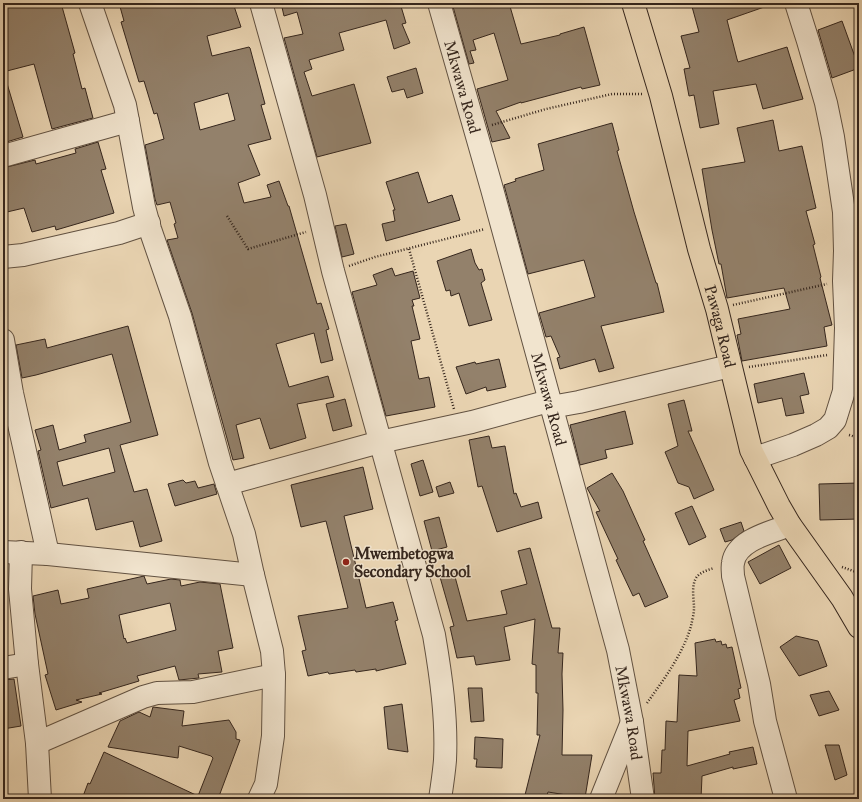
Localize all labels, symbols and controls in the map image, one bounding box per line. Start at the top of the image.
street label: Mkwawa Road [441,38,485,135]
street label: Pawaga Road [701,283,740,369]
street label: Mkwawa Road [528,350,571,448]
place label: Mwembetogwa Secondary School [354,544,471,582]
marker: Mwembetogwa Secondary School [341,557,351,567]
street label: Mkwawa Road [612,664,647,761]

